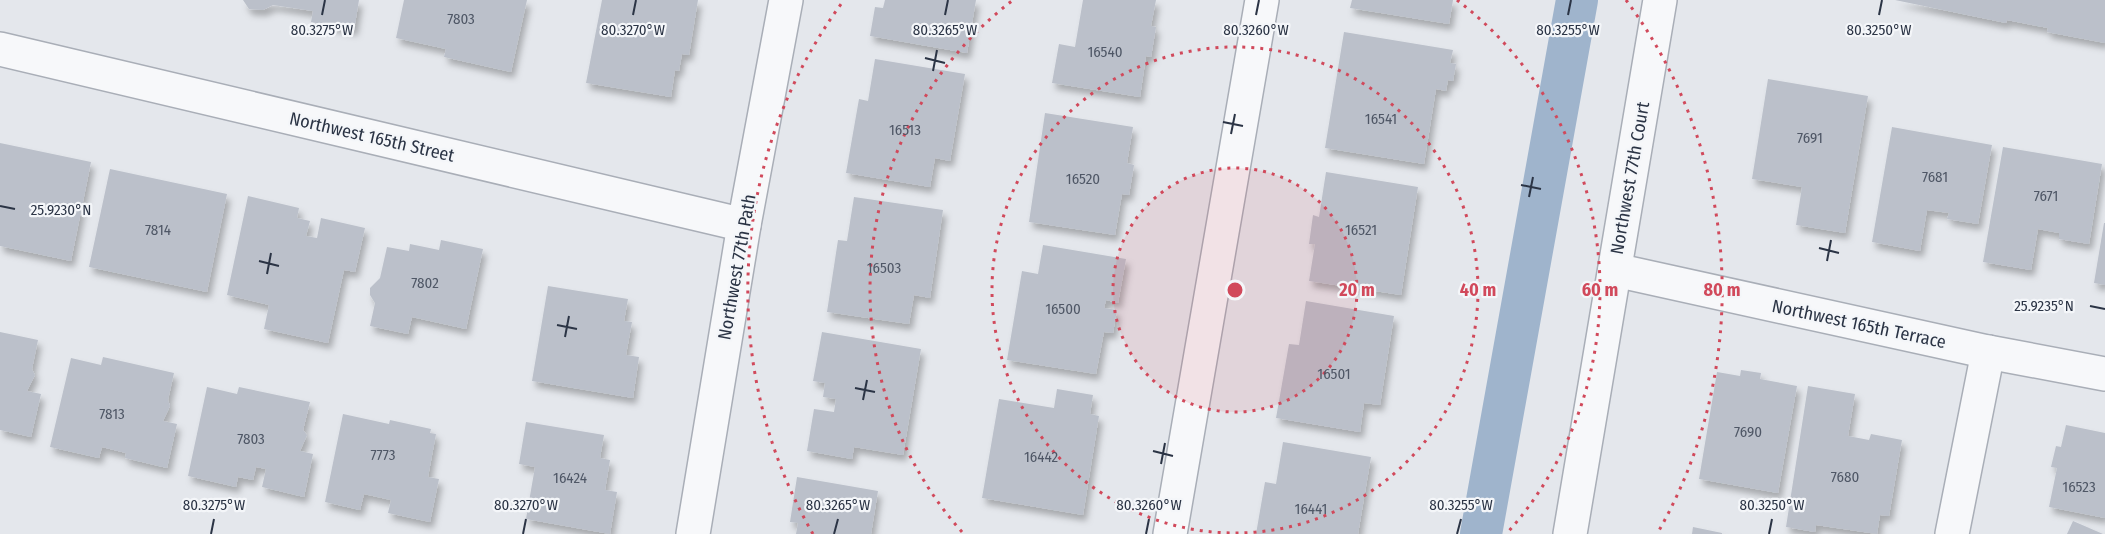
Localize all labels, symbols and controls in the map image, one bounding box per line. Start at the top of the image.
house number: 7803 [447,10,475,28]
text: 80.3275°W [291,21,353,39]
text: 80.3270°W [601,21,665,39]
text: 80.3265°W [913,21,977,39]
text: 80.3260°W [1223,21,1289,39]
text: 80.3255°W [1536,21,1600,39]
text: 80.3250°W [1847,21,1911,39]
house number: 16540 [1087,43,1123,61]
street label: Northwest 77th Court [1606,100,1654,256]
street label: Northwest 165th Street [287,107,457,167]
house number: 16541 [1365,110,1397,128]
house number: 16513 [889,121,921,139]
house number: 7691 [1797,129,1823,147]
house number: 7681 [1922,168,1948,186]
house number: 16520 [1066,170,1100,188]
house number: 7671 [2034,187,2058,205]
street label: Northwest 77th Path [713,192,761,342]
text: 25.9230°N [31,201,91,219]
house number: 7814 [145,221,171,239]
house number: 16521 [1345,221,1377,239]
house number: 16503 [867,259,901,277]
house number: 7802 [411,274,439,292]
text: 20 m [1338,279,1375,301]
text: 40 m [1460,279,1496,301]
text: 60 m [1582,279,1618,301]
text: 80 m [1704,279,1740,301]
centre of rings [1225,280,1245,300]
street label: Northwest 165th Terrace [1770,295,1948,353]
text: 25.9235°N [2014,297,2074,315]
house number: 16500 [1045,300,1081,318]
house number: 16501 [1317,365,1351,383]
house number: 7813 [99,405,125,423]
house number: 7690 [1734,423,1762,441]
house number: 7803 [237,430,265,448]
house number: 7773 [371,446,396,464]
house number: 16442 [1024,448,1058,466]
house number: 7680 [1831,468,1859,486]
house number: 16424 [553,469,587,487]
house number: 16523 [2062,478,2096,496]
text: 80.3275°W [183,496,245,514]
text: 80.3270°W [494,496,558,514]
text: 80.3265°W [806,496,870,514]
text: 80.3260°W [1116,496,1182,514]
text: 80.3255°W [1429,496,1493,514]
text: 80.3250°W [1740,496,1804,514]
house number: 16441 [1295,500,1327,518]

